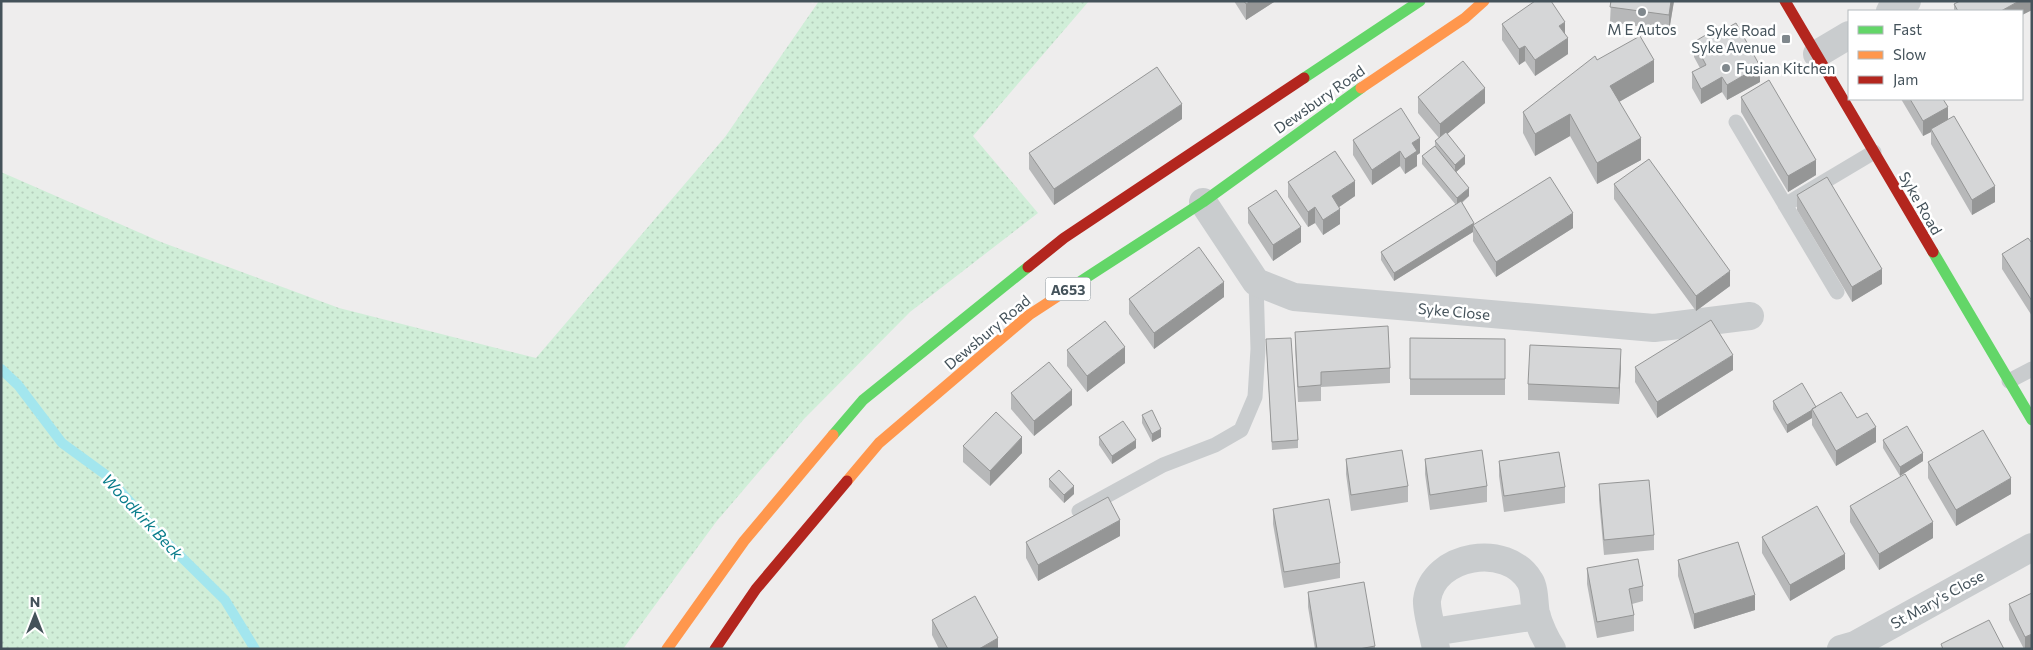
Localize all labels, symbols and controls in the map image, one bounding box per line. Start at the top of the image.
marker: M E Autos [1636,6,1648,18]
legend [1848,10,2023,100]
place label: M E Autos [1607,20,1677,38]
text: Fast [1893,20,1922,38]
place label: Syke Road Syke Avenue [1691,21,1776,56]
marker: Syke Road Syke Avenue [1780,33,1792,45]
text: Slow [1893,45,1926,63]
place label: Fusian Kitchen [1736,59,1835,77]
street label: Dewsbury Road [1270,61,1368,137]
marker: Fusian Kitchen [1720,62,1732,74]
text: Jam [1893,70,1918,88]
street label: Syke Road [1896,168,1946,238]
road number: A653 [1046,278,1090,300]
street label: Dewsbury Road [940,291,1034,373]
street label: Syke Close [1417,299,1491,323]
water label: Woodkirk Beck [99,469,188,563]
street label: St Mary's Close [1887,566,1987,632]
north arrow [10,590,60,640]
text: N [30,593,40,610]

